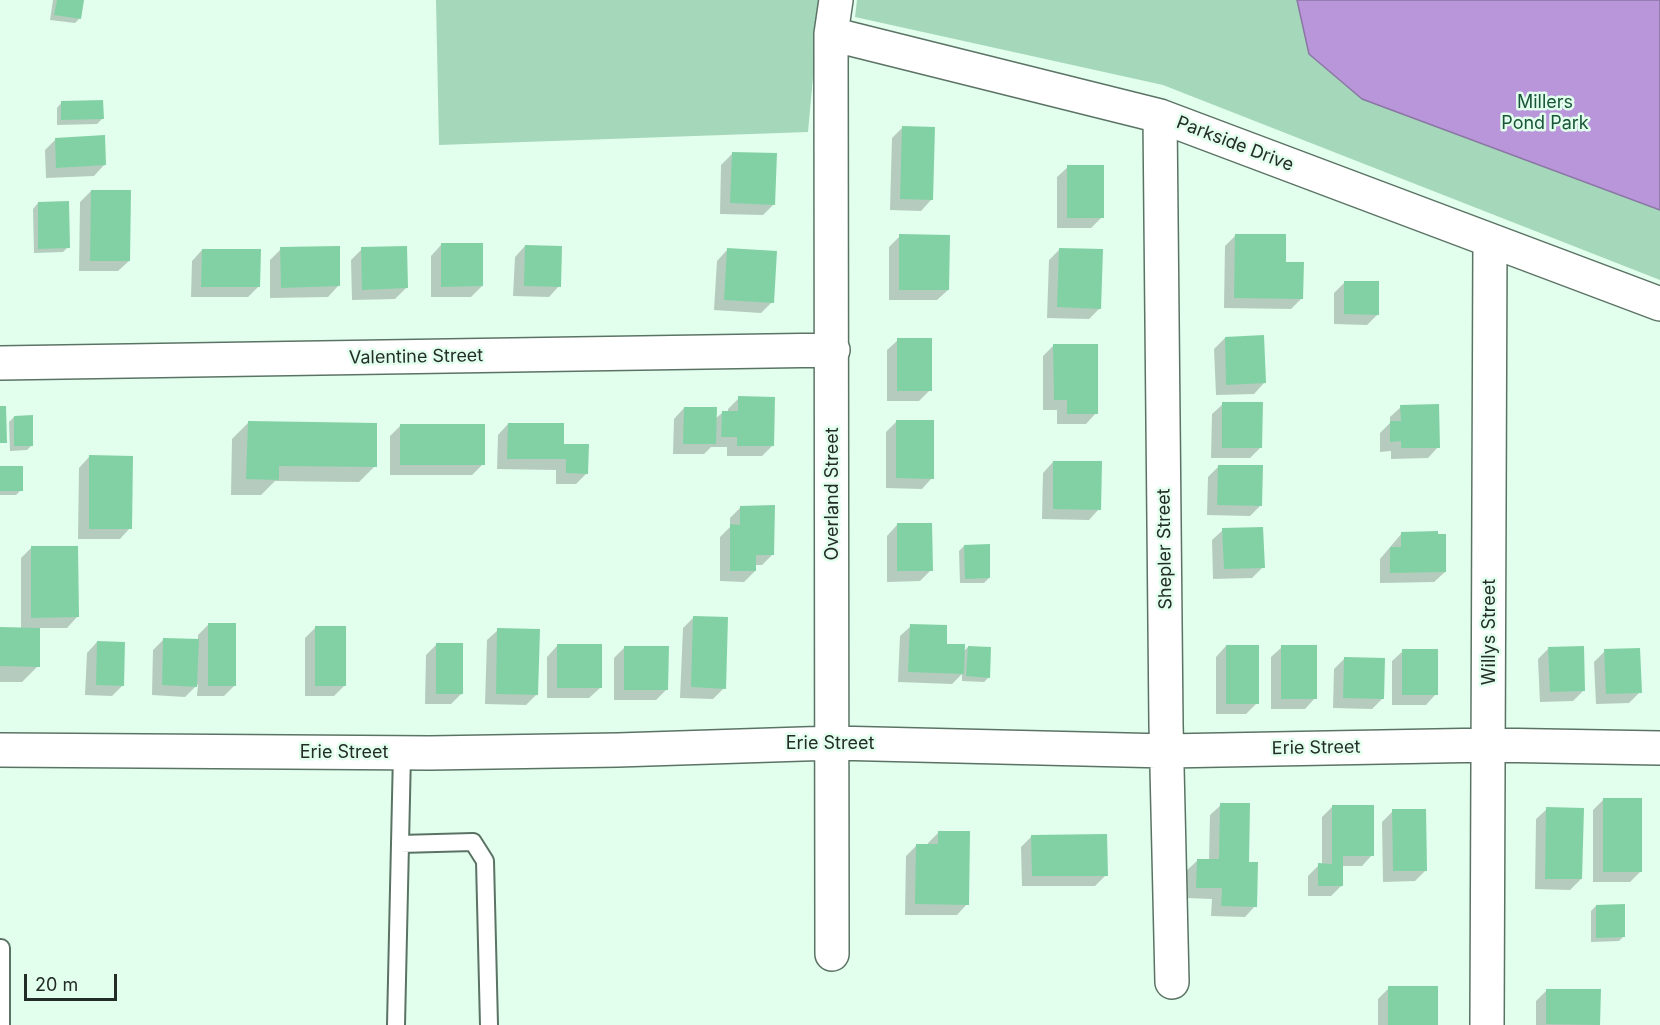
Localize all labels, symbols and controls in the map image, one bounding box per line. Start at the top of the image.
park label: Millers Pond Park [1501,92,1589,134]
street label: Parkside Drive [1173,112,1297,176]
street label: Valentine Street [349,345,483,369]
street label: Overland Street [822,427,844,561]
street label: Shepler Street [1153,488,1177,610]
street label: Willys Street [1479,579,1501,685]
street label: Erie Street [786,733,874,755]
street label: Erie Street [1272,736,1360,760]
street label: Erie Street [300,742,388,764]
scale bar [27,962,120,1000]
text: 20 m [35,974,78,995]

